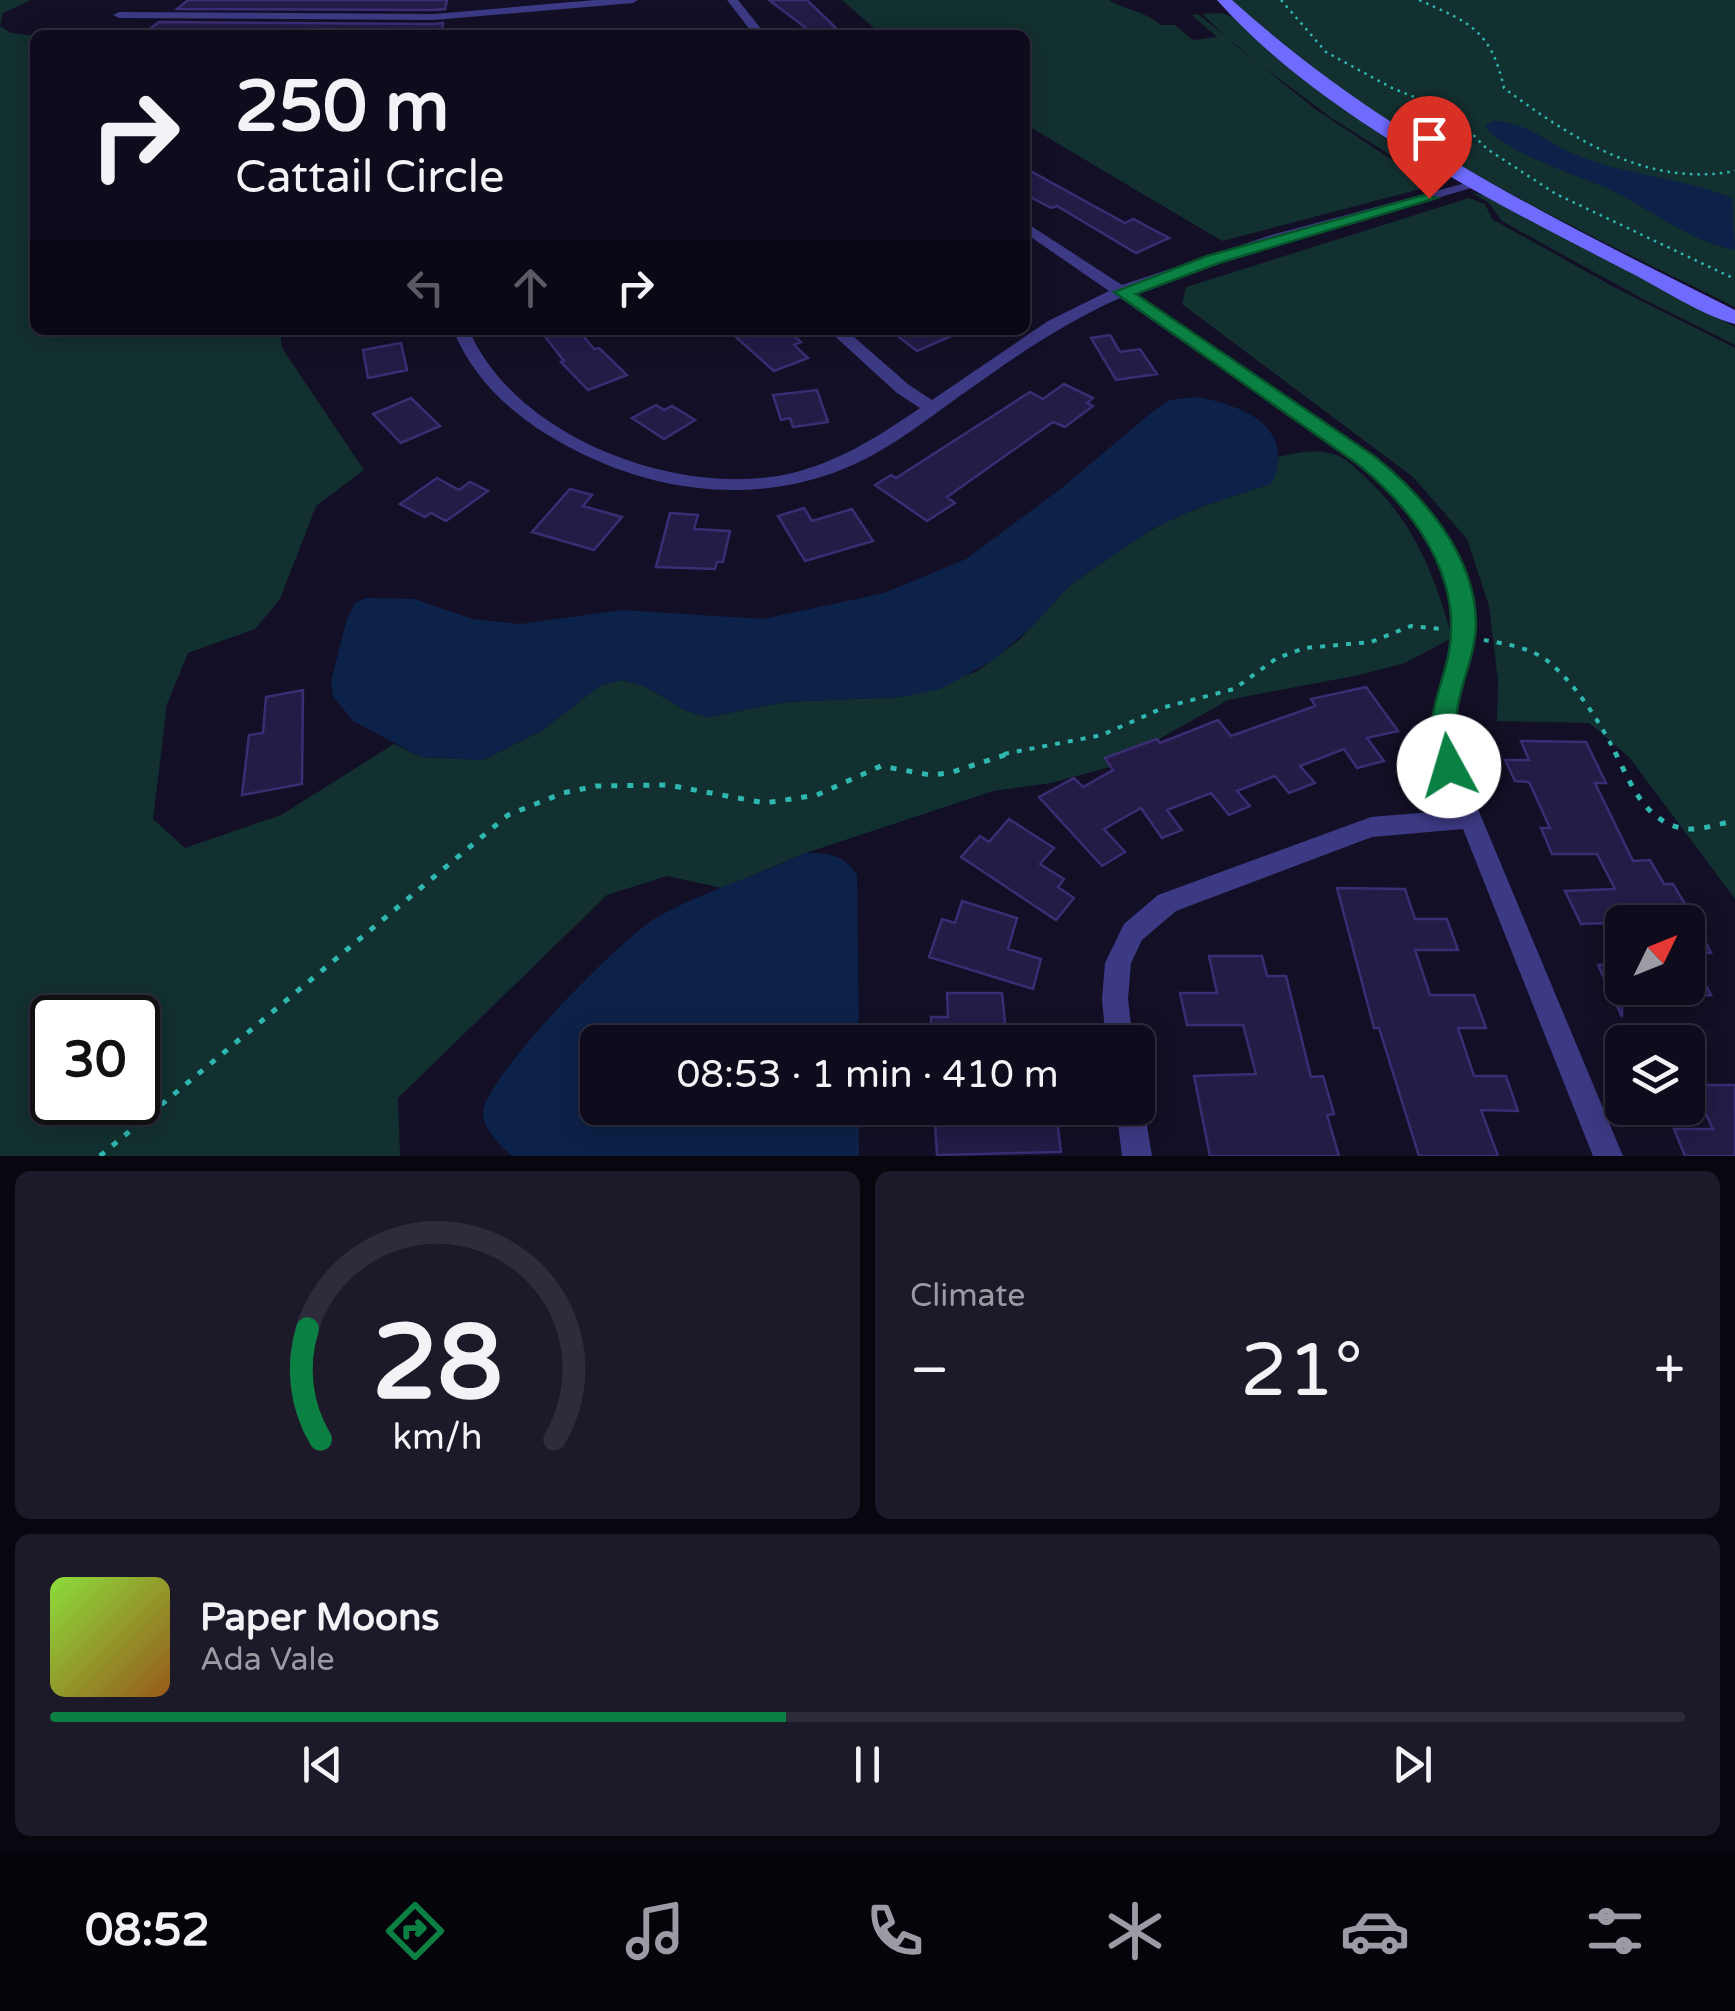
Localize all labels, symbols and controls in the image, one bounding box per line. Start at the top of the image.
text: 250 m [235,66,449,150]
icon: right [70,70,200,200]
pin [1387,96,1472,199]
icon: arrive [1402,111,1457,166]
text: Cattail Circle [235,151,505,205]
icon: left [398,260,453,315]
icon: ahead [503,260,558,315]
icon: right [608,260,663,315]
position arrow [1397,714,1501,818]
north arrow [1605,905,1705,1005]
map controls [1605,905,1705,1125]
speed limit sign: 30 [30,995,160,1125]
button: layers [1605,1025,1705,1125]
text: 08:53 · 1 min · 410 m [676,1052,1059,1098]
text: Climate [910,1277,1025,1315]
text: 28 [372,1302,503,1427]
text: 21° [1240,1326,1363,1416]
text: − [910,1338,949,1404]
text: + [1654,1338,1685,1404]
text: km/h [393,1416,482,1459]
text: Paper Moons [200,1595,440,1641]
text: Ada Vale [200,1641,335,1679]
icon: previous [295,1737,350,1792]
icon: pause [840,1737,895,1792]
icon: next [1385,1737,1440,1792]
icon: directions [380,1896,450,1966]
icon: music [620,1896,690,1966]
icon: phone [860,1896,930,1966]
icon: climate [1100,1896,1170,1966]
icon: car [1340,1896,1410,1966]
icon: filters [1580,1896,1650,1966]
text: 08:52 [85,1904,210,1958]

